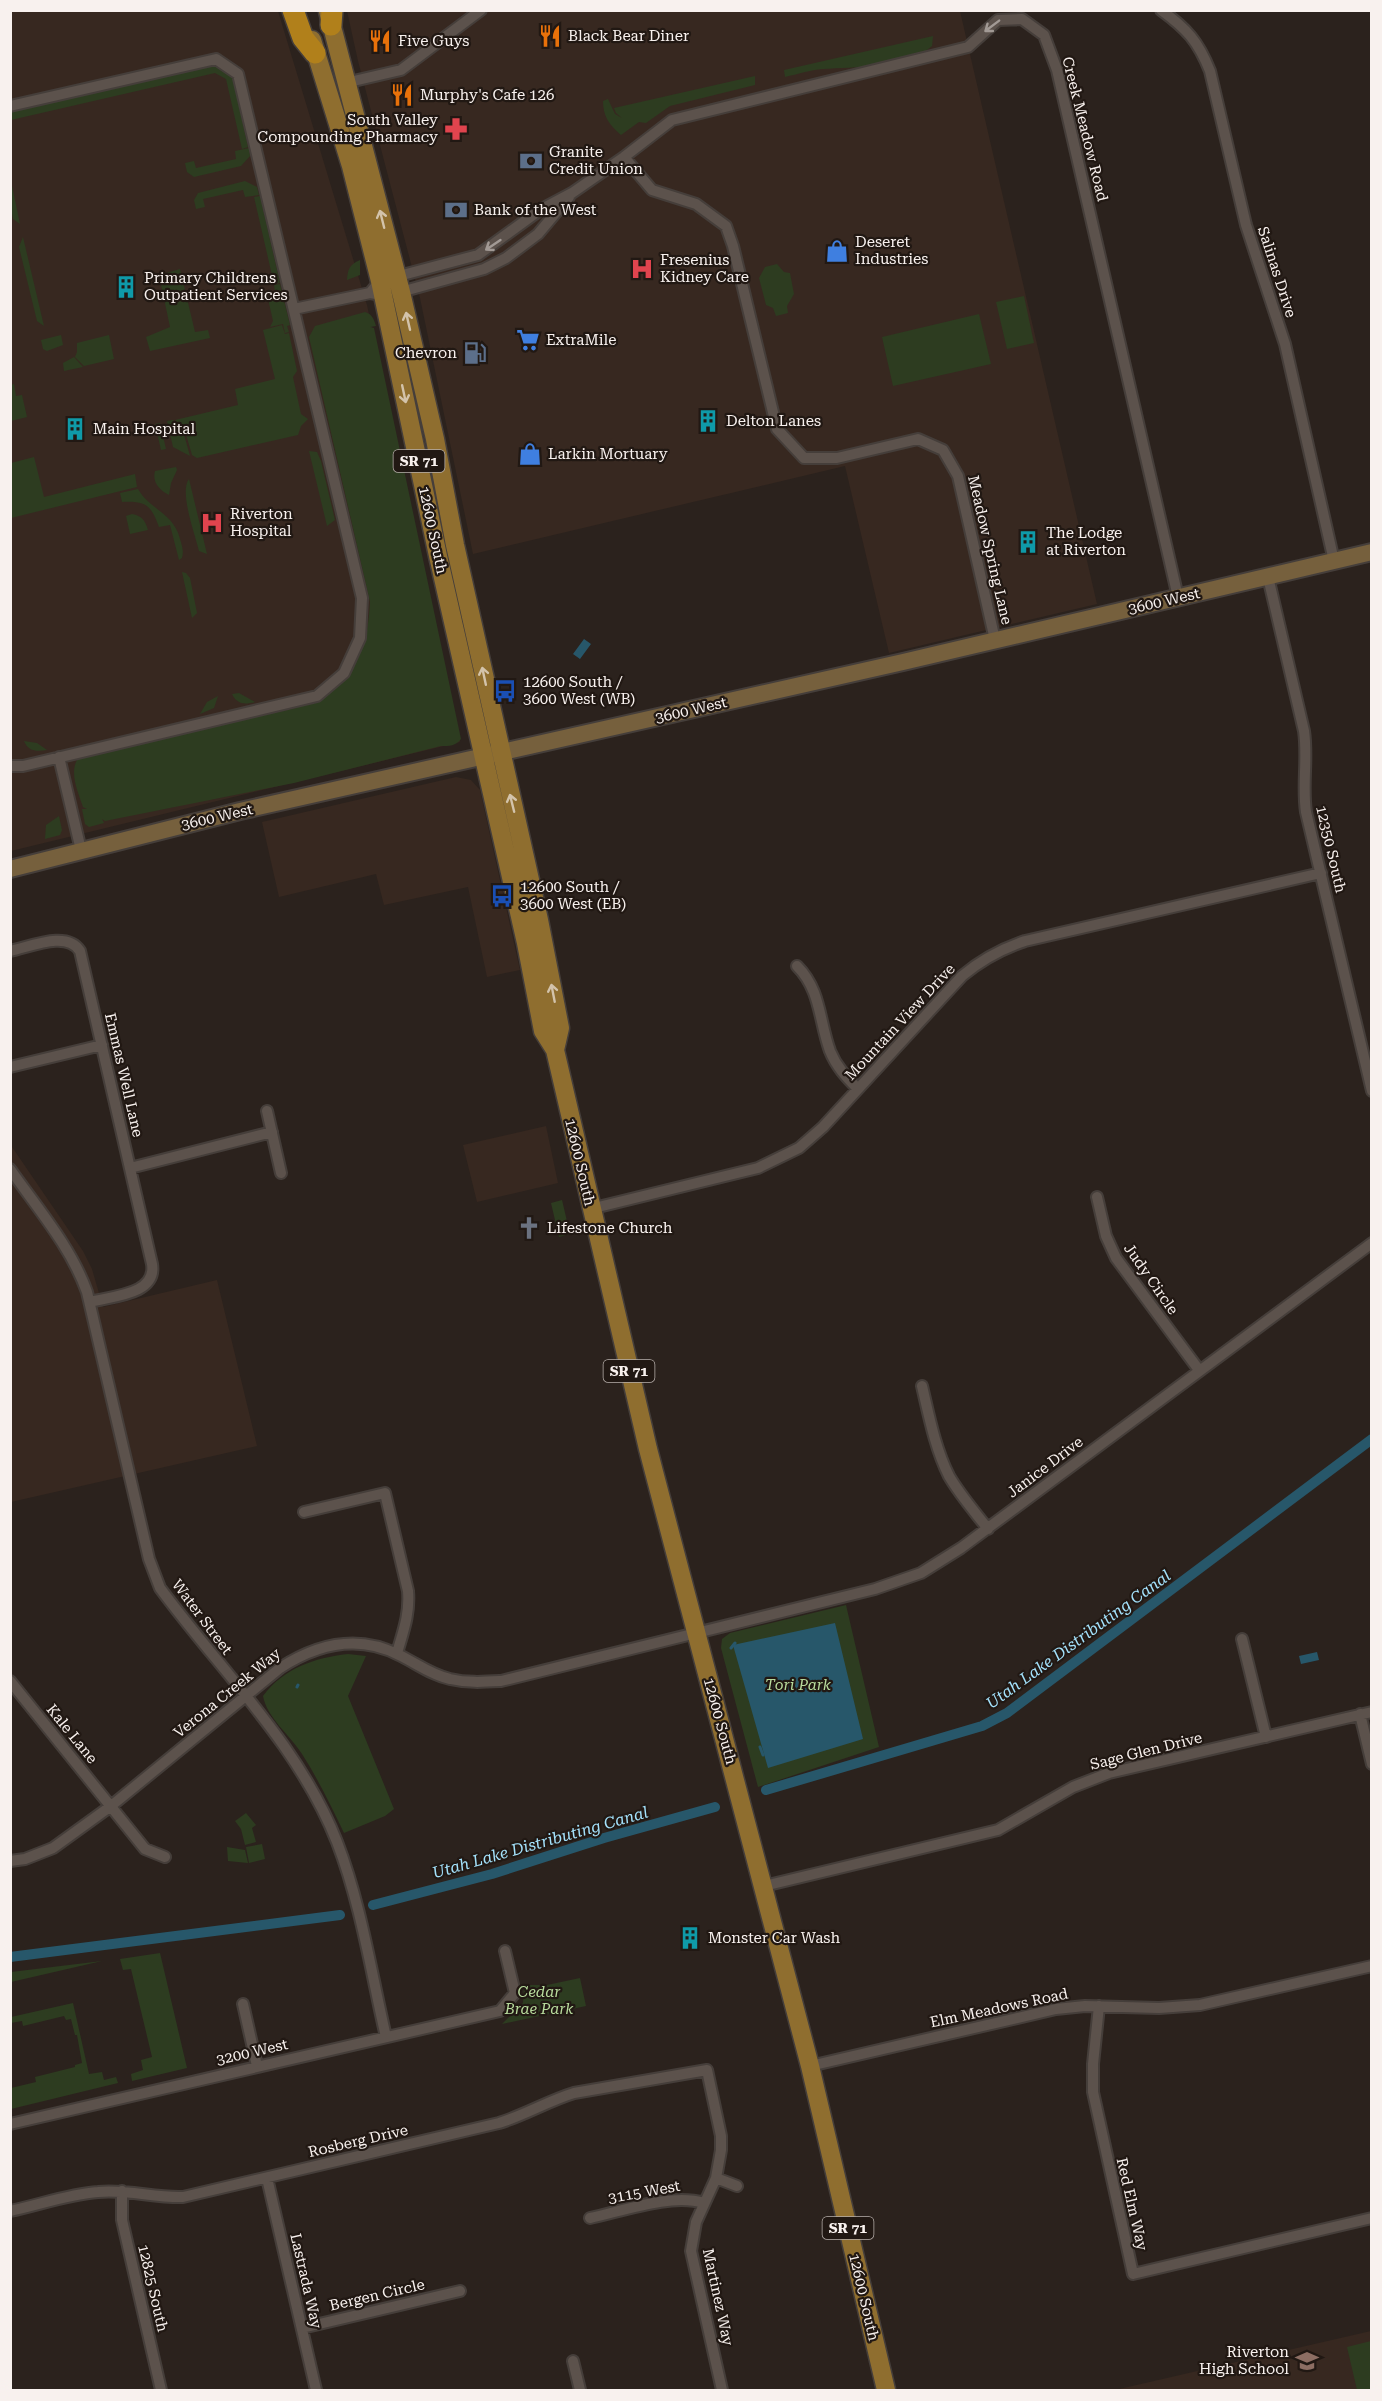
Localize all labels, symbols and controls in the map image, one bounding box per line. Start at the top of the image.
one-way arrow [985,20,1001,32]
restaurant icon: Black Bear Diner [537,23,563,49]
place label: Black Bear Diner [568,27,689,45]
restaurant icon: Five Guys [367,28,393,54]
place label: Five Guys [398,32,469,50]
street label: Creek Meadow Road [1058,55,1112,204]
restaurant icon: Murphy's Cafe 126 [389,82,415,108]
place label: Murphy's Cafe 126 [420,86,554,104]
place label: South Valley Compounding Pharmacy [257,111,438,146]
pharmacy icon: South Valley Compounding Pharmacy [443,116,469,142]
place label: Granite Credit Union [549,143,643,178]
bank icon: Granite Credit Union [518,148,544,174]
bank icon: Bank of the West [443,197,469,223]
place label: Bank of the West [474,201,597,219]
one-way arrow [376,210,388,229]
street label: Salinas Drive [1254,224,1300,320]
place label: Deseret Industries [855,233,928,268]
shop icon: Deseret Industries [824,238,850,264]
one-way arrow [485,239,502,251]
place label: Fresenius Kidney Care [660,251,749,286]
hospital icon: Fresenius Kidney Care [629,256,655,282]
place label: Primary Childrens Outpatient Services [144,269,288,304]
building icon: Primary Childrens Outpatient Services [113,274,139,300]
one-way arrow [402,311,413,331]
supermarket icon: ExtraMile [515,327,541,353]
place label: ExtraMile [546,331,616,349]
fuel station icon: Chevron [462,340,488,366]
place label: Chevron [395,344,457,362]
one-way arrow [399,384,411,403]
building icon: Delton Lanes [695,408,721,434]
place label: Delton Lanes [726,412,821,430]
building icon: Main Hospital [62,416,88,442]
place label: Main Hospital [93,420,195,438]
shop icon: Larkin Mortuary [517,441,543,467]
place label: Larkin Mortuary [548,445,668,463]
road number: SR 71 [394,450,444,472]
street label: Meadow Spring Lane [964,474,1016,626]
street label: 12600 South [415,484,451,576]
place label: Riverton Hospital [230,505,293,540]
hospital icon: Riverton Hospital [199,510,225,536]
place label: The Lodge at Riverton [1046,524,1126,559]
building icon: The Lodge at Riverton [1015,529,1041,555]
street label: 3600 West [1126,584,1202,618]
one-way arrow [477,667,489,686]
place label: 12600 South / 3600 West (WB) [523,673,635,708]
bus stop icon: 12600 South / 3600 West (WB) [492,678,518,704]
street label: 3600 West [653,693,729,727]
one-way arrow [505,793,517,812]
street label: 3600 West [179,800,255,834]
street label: 12350 South [1312,804,1350,895]
place label: 12600 South / 3600 West (EB) [520,878,626,913]
bus stop icon: 12600 South / 3600 West (EB) [489,883,515,909]
street label: Mountain View Drive [841,960,959,1084]
one-way arrow [547,984,558,1003]
street label: Emmas Well Lane [101,1011,147,1139]
street label: 12600 South [561,1117,599,1208]
church icon: Lifestone Church [516,1215,542,1241]
place label: Lifestone Church [547,1219,673,1237]
street label: Judy Circle [1120,1240,1182,1318]
road number: SR 71 [604,1360,654,1382]
street label: Janice Drive [1004,1433,1086,1501]
water label: Utah Lake Distributing Canal [982,1566,1174,1713]
street label: Water Street [168,1576,236,1658]
street label: Verona Creek Way [170,1644,284,1742]
street label: 12600 South [700,1676,740,1767]
park label: Tori Park [765,1676,832,1694]
street label: Kale Lane [43,1701,101,1767]
street label: Sage Glen Drive [1088,1728,1204,1774]
water label: Utah Lake Distributing Canal [430,1802,650,1882]
building icon: Monster Car Wash [677,1925,703,1951]
place label: Monster Car Wash [708,1929,840,1947]
park label: Cedar Brae Park [504,1983,574,2018]
street label: Elm Meadows Road [928,1984,1070,2031]
street label: 3200 West [214,2035,290,2069]
street label: Rosberg Drive [306,2121,410,2161]
street label: Red Elm Way [1113,2156,1151,2252]
street label: 3115 West [607,2177,682,2207]
road number: SR 71 [822,2217,874,2239]
street label: Lastrada Way [286,2232,326,2330]
street label: 12825 South [134,2243,172,2334]
street label: Martinez Way [699,2247,737,2347]
street label: 12600 South [845,2252,883,2343]
street label: Bergen Circle [328,2275,426,2315]
place label: Riverton High School [1199,2343,1289,2378]
school or university icon: Riverton High School [1294,2348,1320,2374]

